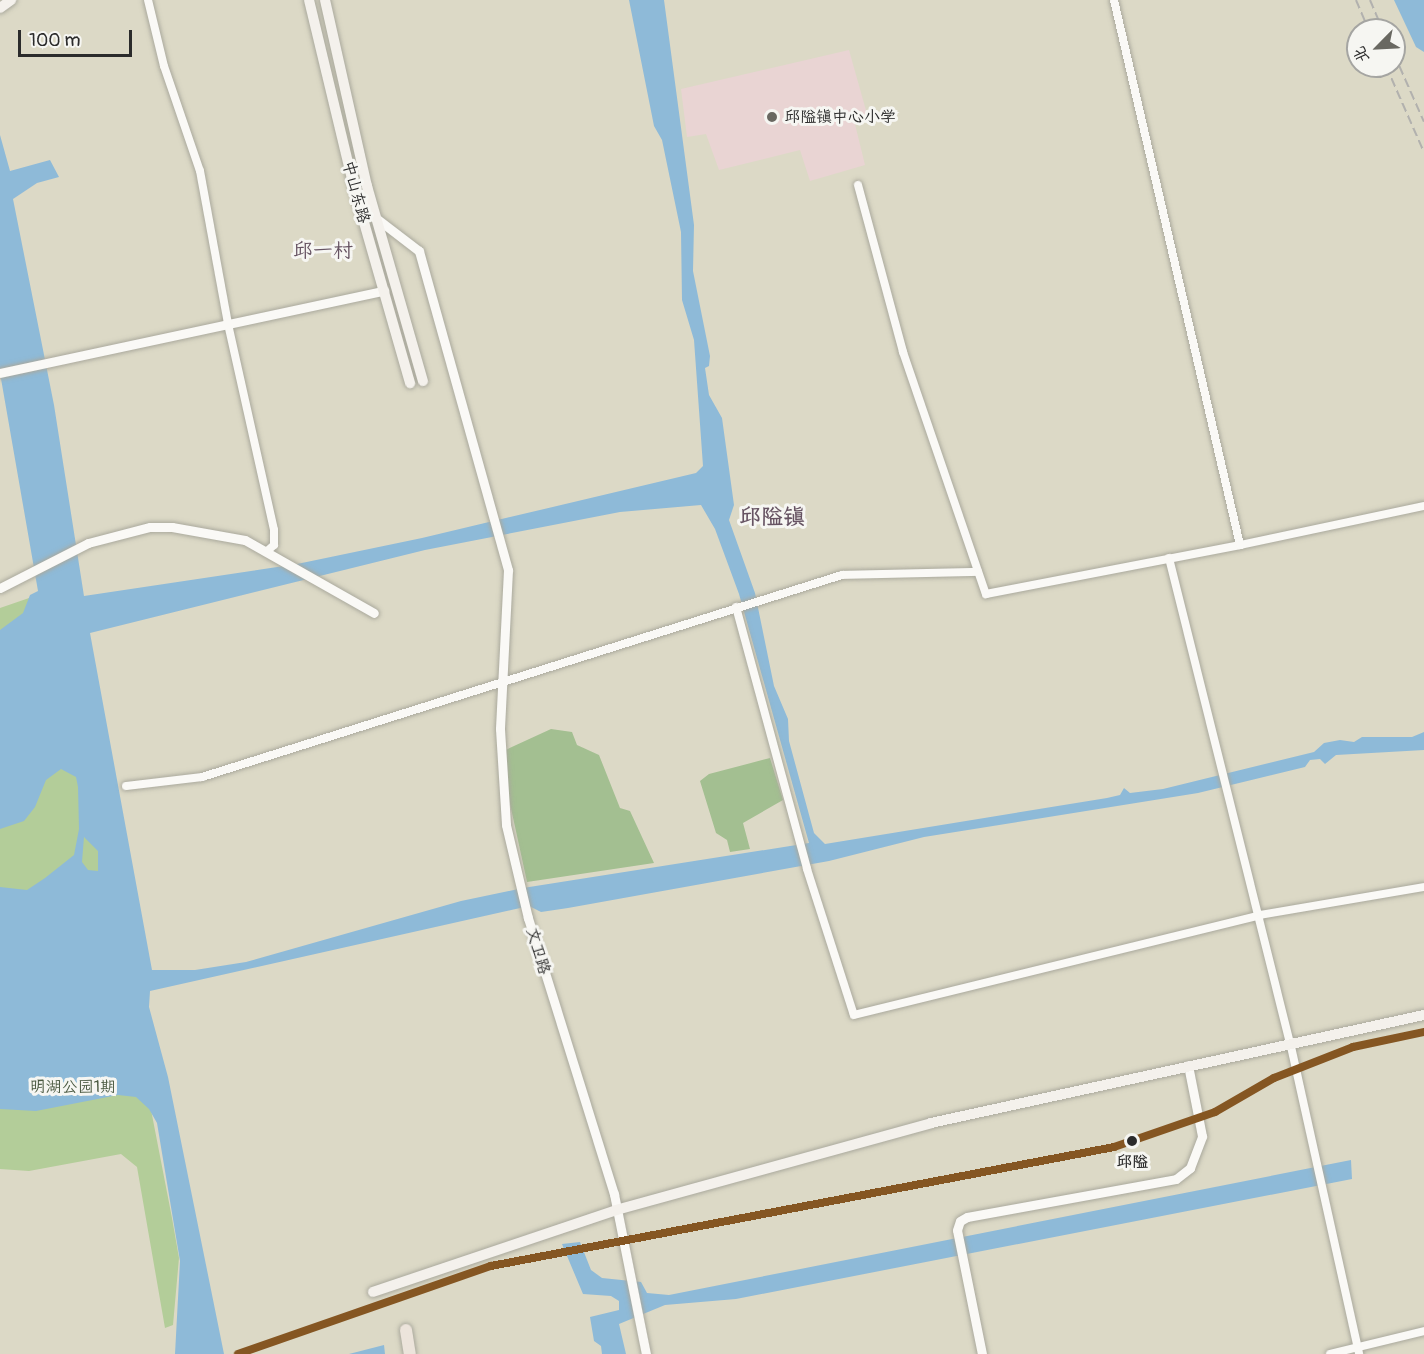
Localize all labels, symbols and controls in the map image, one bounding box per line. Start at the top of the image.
scale bar [21,18,135,56]
north arrow [1346,18,1406,78]
text: 100 m [29,29,81,52]
text: 北 [1349,43,1374,66]
place label: 邱隘镇中心小学 [784,107,896,127]
marker: 邱隘镇中心小学 [765,110,779,124]
street label: 中山东路 [338,159,374,225]
district label: 邱一村 [293,238,353,262]
district label: 邱隘镇 [739,505,805,531]
street label: 文卫路 [522,925,554,977]
park label: 明湖公园1期 [30,1077,116,1097]
marker: 邱隘 [1123,1132,1141,1150]
place label: 邱隘 [1116,1152,1148,1172]

